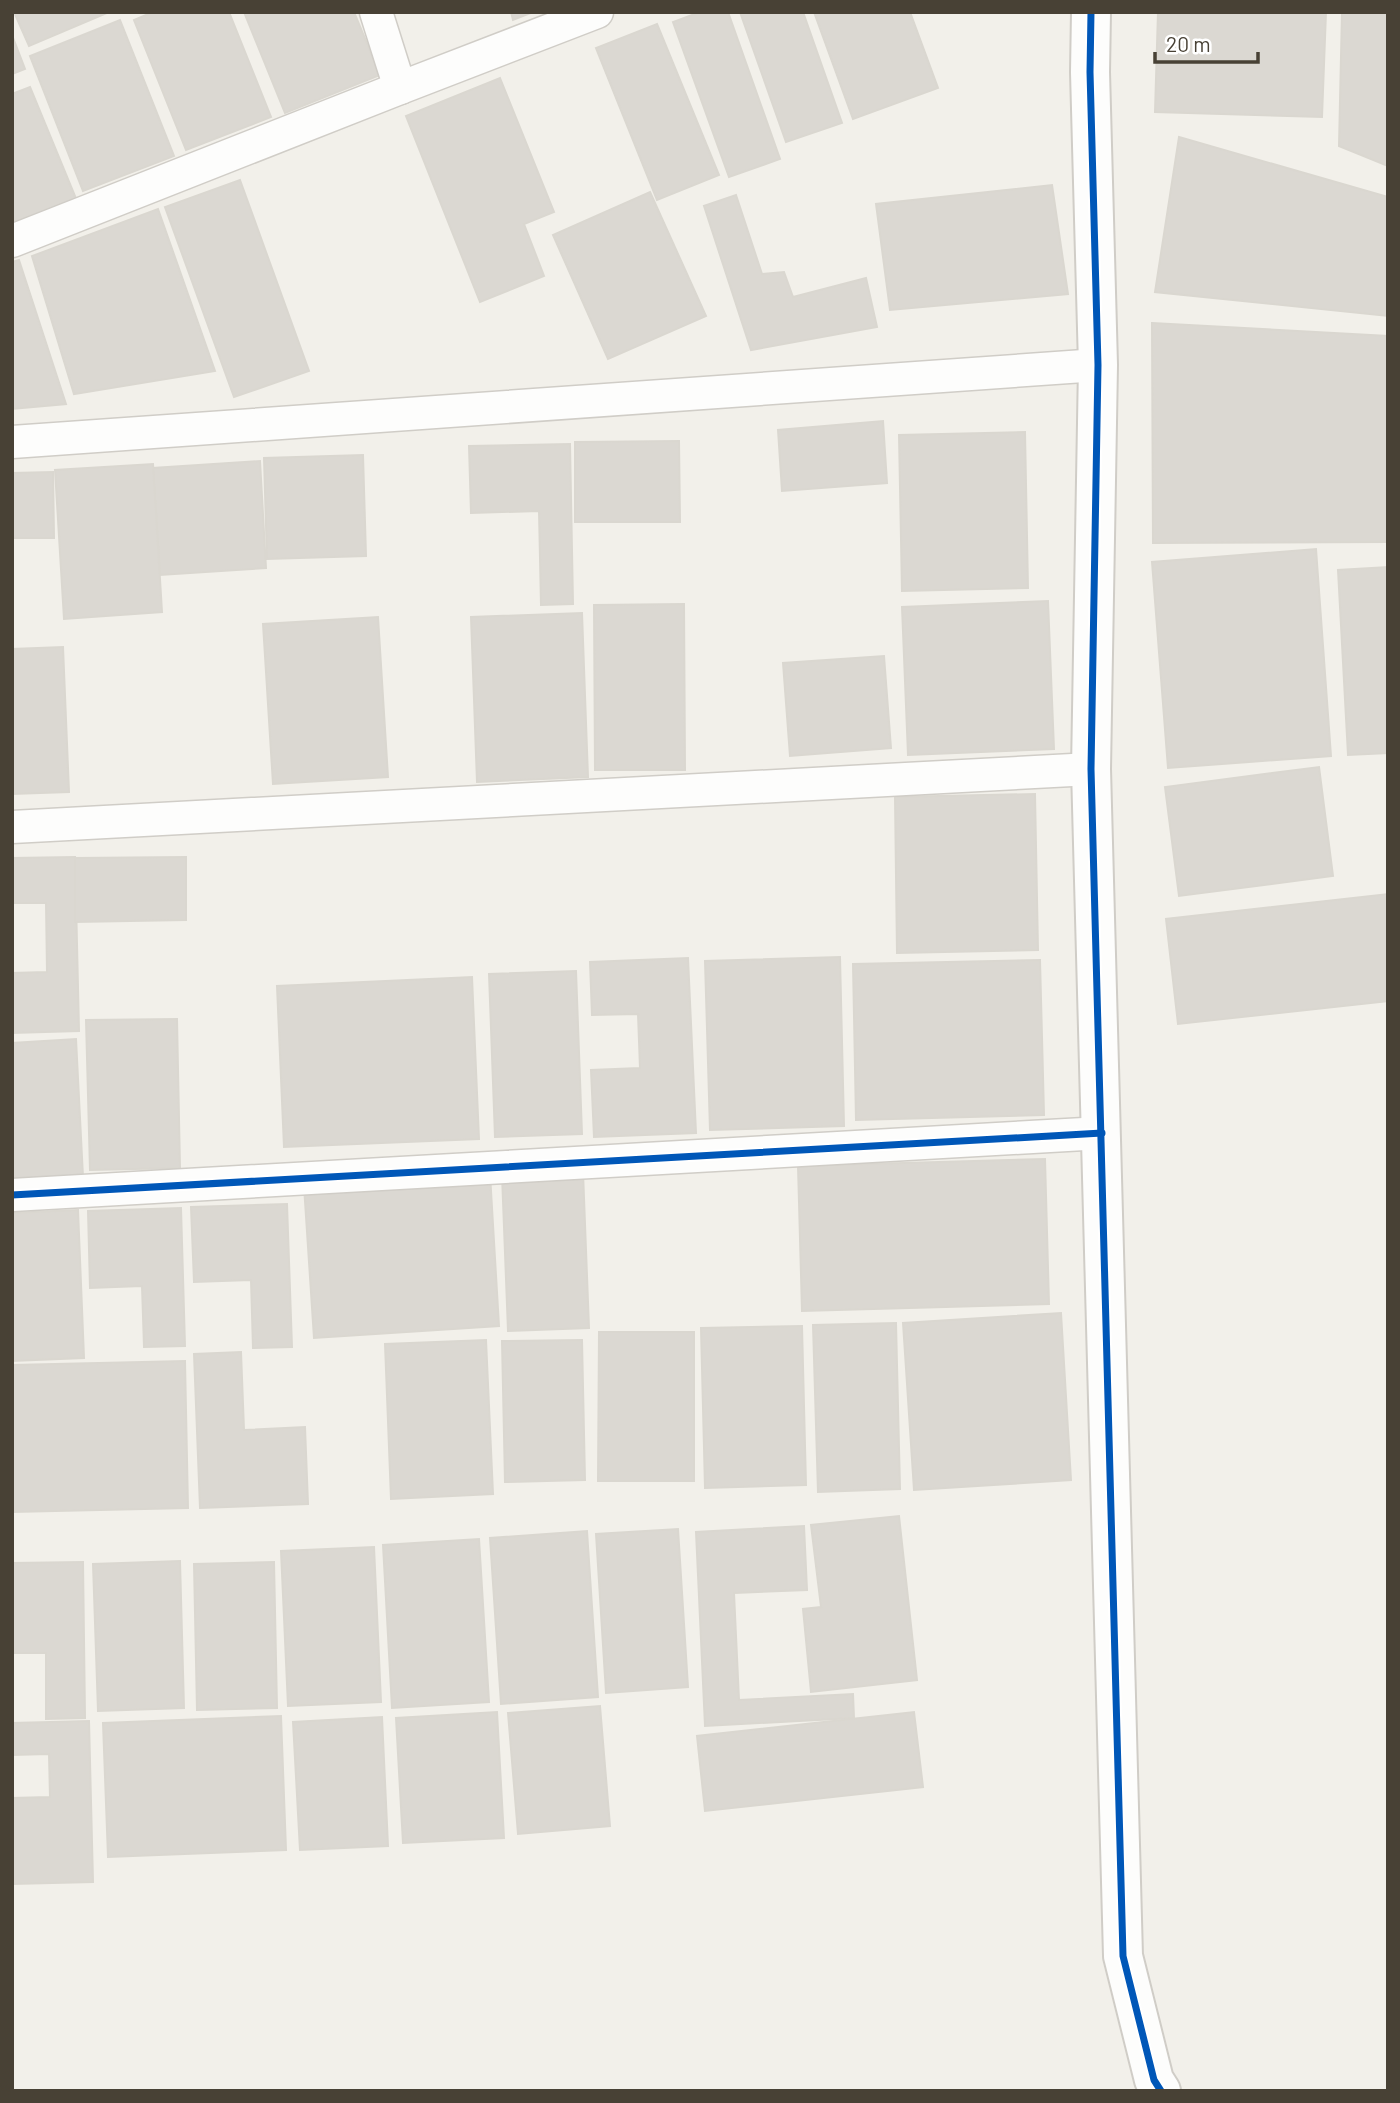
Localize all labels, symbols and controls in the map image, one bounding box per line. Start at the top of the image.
scale bar [1155,21,1258,65]
text: 20 m [1166,31,1211,56]

